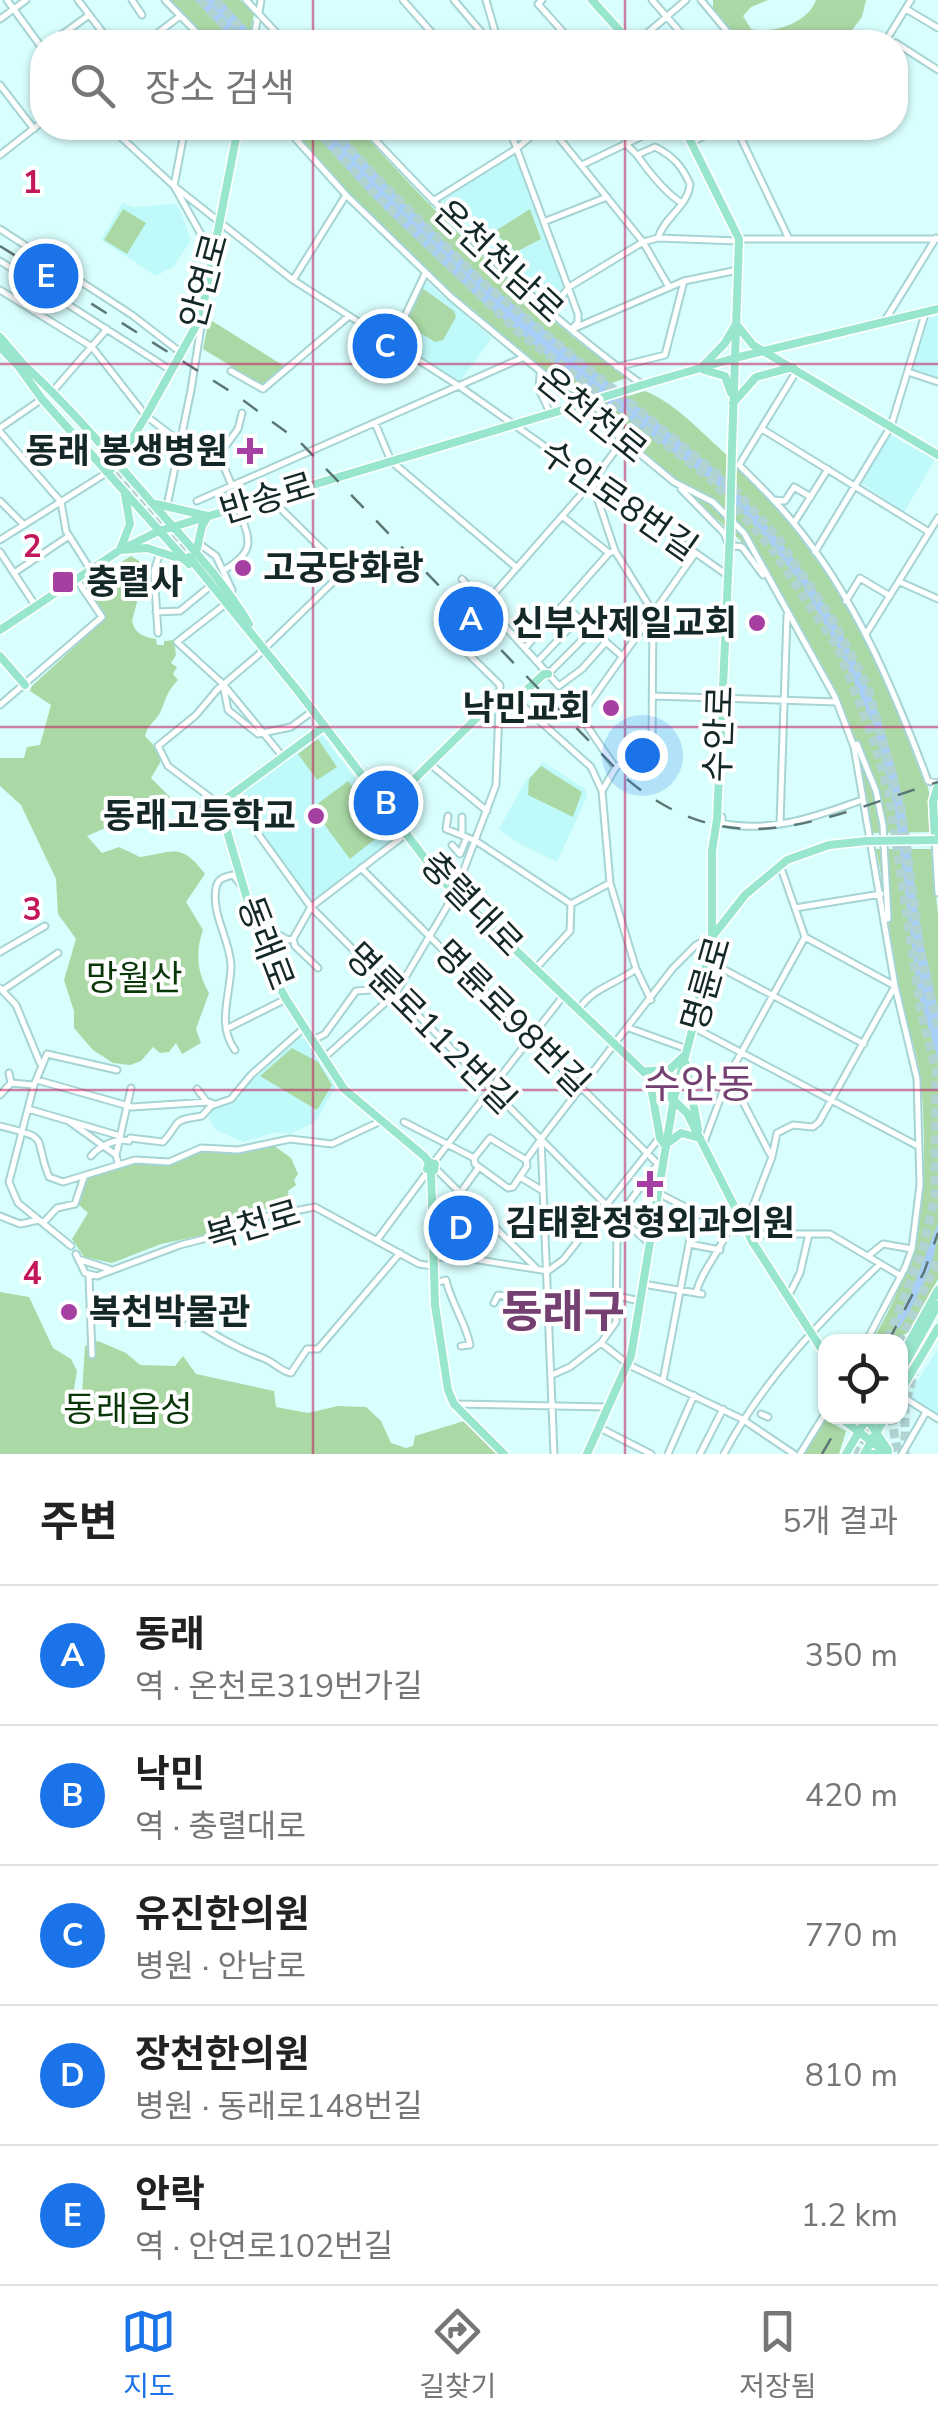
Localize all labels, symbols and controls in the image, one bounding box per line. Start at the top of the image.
search box [30,30,908,140]
icon: search [65,58,120,113]
text: 장소 검색 [145,63,295,114]
text: 1 [22,161,42,204]
street label: 온천천남로 [424,189,574,333]
street label: 안연로 [169,228,240,334]
pin: E [13,238,78,314]
pin: C [352,308,418,384]
street label: 온천천로 [527,357,657,474]
place label: 동래 봉생병원 [25,428,228,475]
street label: 수안로8번길 [531,429,707,572]
marker: 동래 봉생병원 [237,438,263,464]
street label: 반송로 [214,462,320,535]
text: 2 [22,525,42,568]
place label: 고궁당화랑 [263,545,424,592]
marker: 고궁당화랑 [232,557,254,579]
place label: 충렬사 [86,559,183,606]
marker: 충렬사 [50,569,76,595]
pin: A [438,582,504,656]
place label: 신부산제일교회 [512,600,737,647]
marker: 신부산제일교회 [746,612,768,634]
place label: 낙민교회 [462,685,591,732]
street label: 수안로 [694,685,745,783]
marker: 낙민교회 [600,697,622,719]
your location [617,730,668,781]
pin: B [354,766,418,840]
place label: 동래고등학교 [103,793,296,840]
marker: 동래고등학교 [305,805,327,827]
street label: 충렬대로 [410,842,533,967]
text: 3 [22,888,42,931]
street label: 동래로 [226,890,305,997]
street label: 명륜로98번길 [423,930,600,1107]
street label: 명륜로 [671,931,742,1037]
street label: 명륜로112번길 [335,933,526,1124]
park label: 망월산 [86,955,182,1002]
district label: 수안동 [644,1058,754,1112]
marker: 김태환정형외과의원 [637,1171,663,1197]
street label: 복천로 [200,1190,306,1261]
pin: D [428,1190,494,1266]
place label: 김태환정형외과의원 [505,1200,795,1247]
text: 4 [22,1252,42,1295]
district label: 동래구 [501,1282,625,1343]
place label: 복천박물관 [89,1289,250,1336]
marker: 복천박물관 [58,1301,80,1323]
map controls [818,1334,908,1424]
button: locate [818,1334,908,1424]
park label: 동래읍성 [64,1386,192,1433]
text: 주변 [40,1494,117,1551]
text: 5개 결과 [782,1500,898,1543]
text: 동래 [135,1609,205,1660]
text: A [61,1634,84,1677]
text: 350 m [805,1634,898,1677]
text: 역 · 온천로319번가길 [135,1665,422,1708]
text: 낙민 [135,1749,205,1800]
text: B [61,1774,84,1817]
text: 420 m [805,1774,898,1817]
text: 역 · 충렬대로 [135,1805,306,1848]
text: 유진한의원 [135,1889,310,1940]
text: C [62,1914,83,1957]
text: 770 m [805,1914,898,1957]
text: 병원 · 안남로 [135,1945,306,1988]
text: 장천한의원 [135,2029,310,2080]
text: D [60,2054,85,2097]
text: 810 m [805,2054,898,2097]
text: 병원 · 동래로148번길 [135,2085,422,2128]
text: 안락 [135,2169,205,2220]
text: E [63,2194,82,2237]
text: 1.2 km [801,2194,898,2237]
text: 역 · 안연로102번길 [135,2225,393,2268]
tab: 지도 [121,2304,176,2406]
tab: 길찾기 [419,2304,497,2406]
tab: 저장됨 [739,2304,817,2406]

